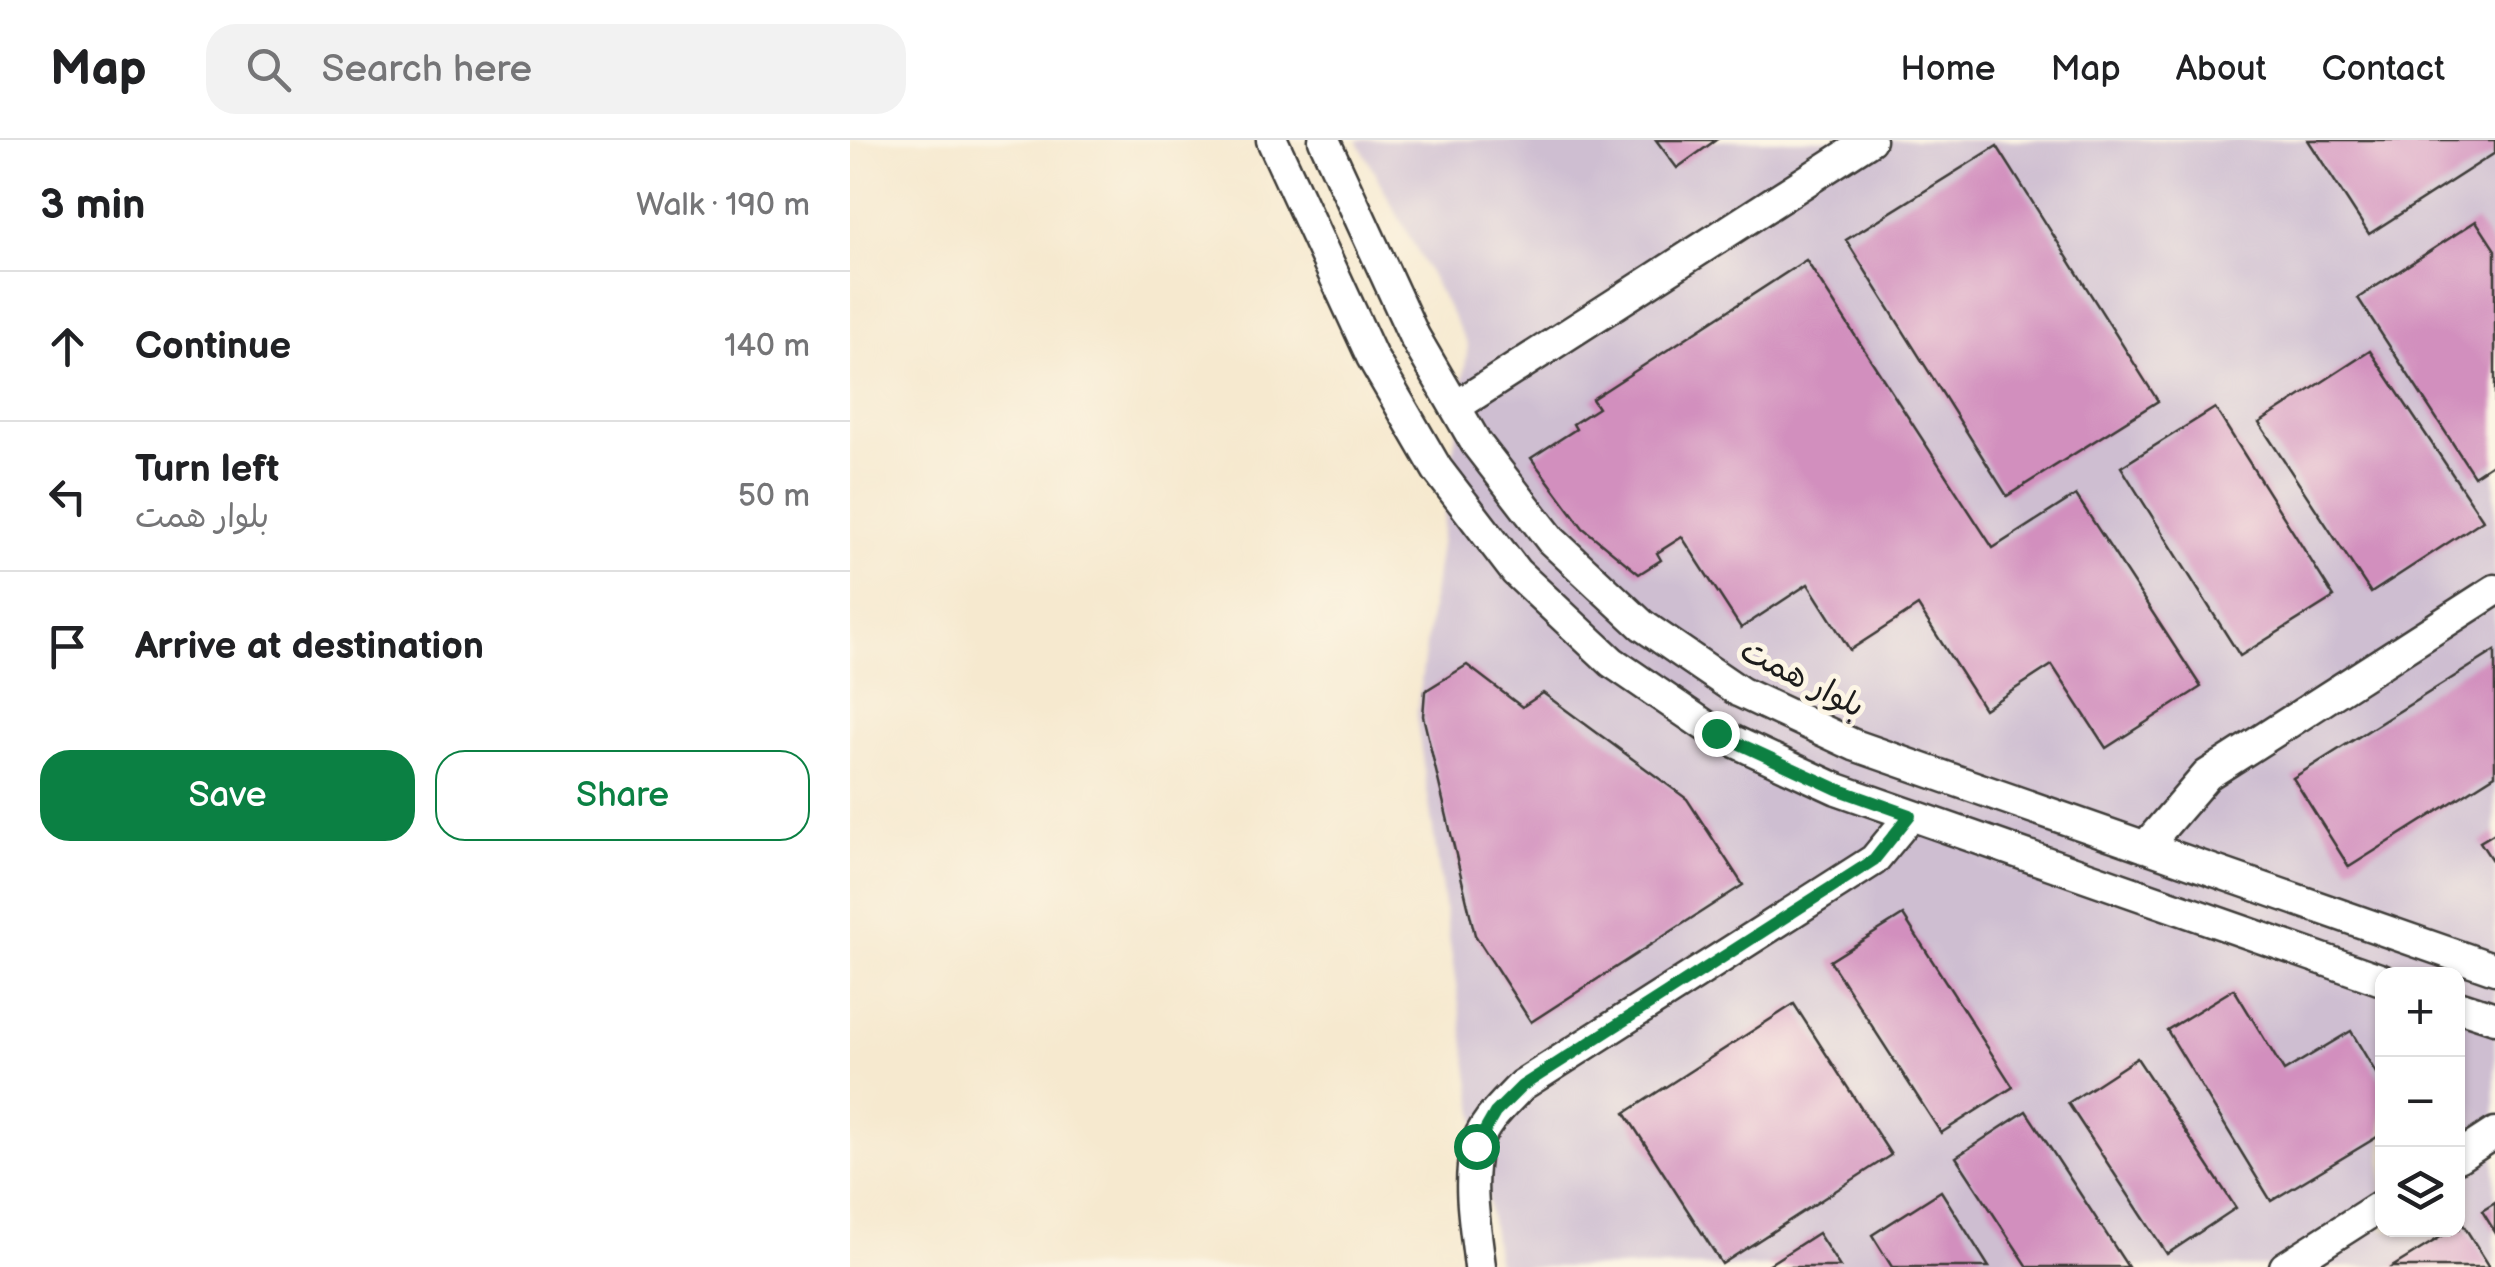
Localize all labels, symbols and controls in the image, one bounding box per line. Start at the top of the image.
search box [206,24,906,114]
text: Map [50,41,146,98]
icon: search [241,42,296,97]
text: Search here [321,47,532,92]
text: Home [1900,48,1995,91]
text: Map [2050,48,2121,91]
text: About [2176,48,2267,91]
text: Contact [2322,48,2445,91]
text: 3 min [40,180,145,231]
text: Walk · 190 m [636,186,810,225]
icon: ahead [40,319,95,374]
text: Continue [135,324,291,369]
text: 140 m [724,327,810,366]
text: Turn left [135,447,279,492]
icon: left [40,469,95,524]
text: 50 m [738,477,810,516]
text: بلوار همت [135,498,269,537]
icon: arrive [40,619,95,674]
text: Arrive at destination [135,624,484,669]
street label: بلوار همت [1733,631,1871,727]
route end [1694,711,1740,757]
button: Save [40,750,415,841]
button: Share [435,750,810,841]
map controls [2375,967,2465,1237]
button: + [2375,967,2465,1057]
button: − [2375,1057,2465,1147]
route start [1454,1124,1500,1170]
button: layers [2375,1147,2465,1237]

